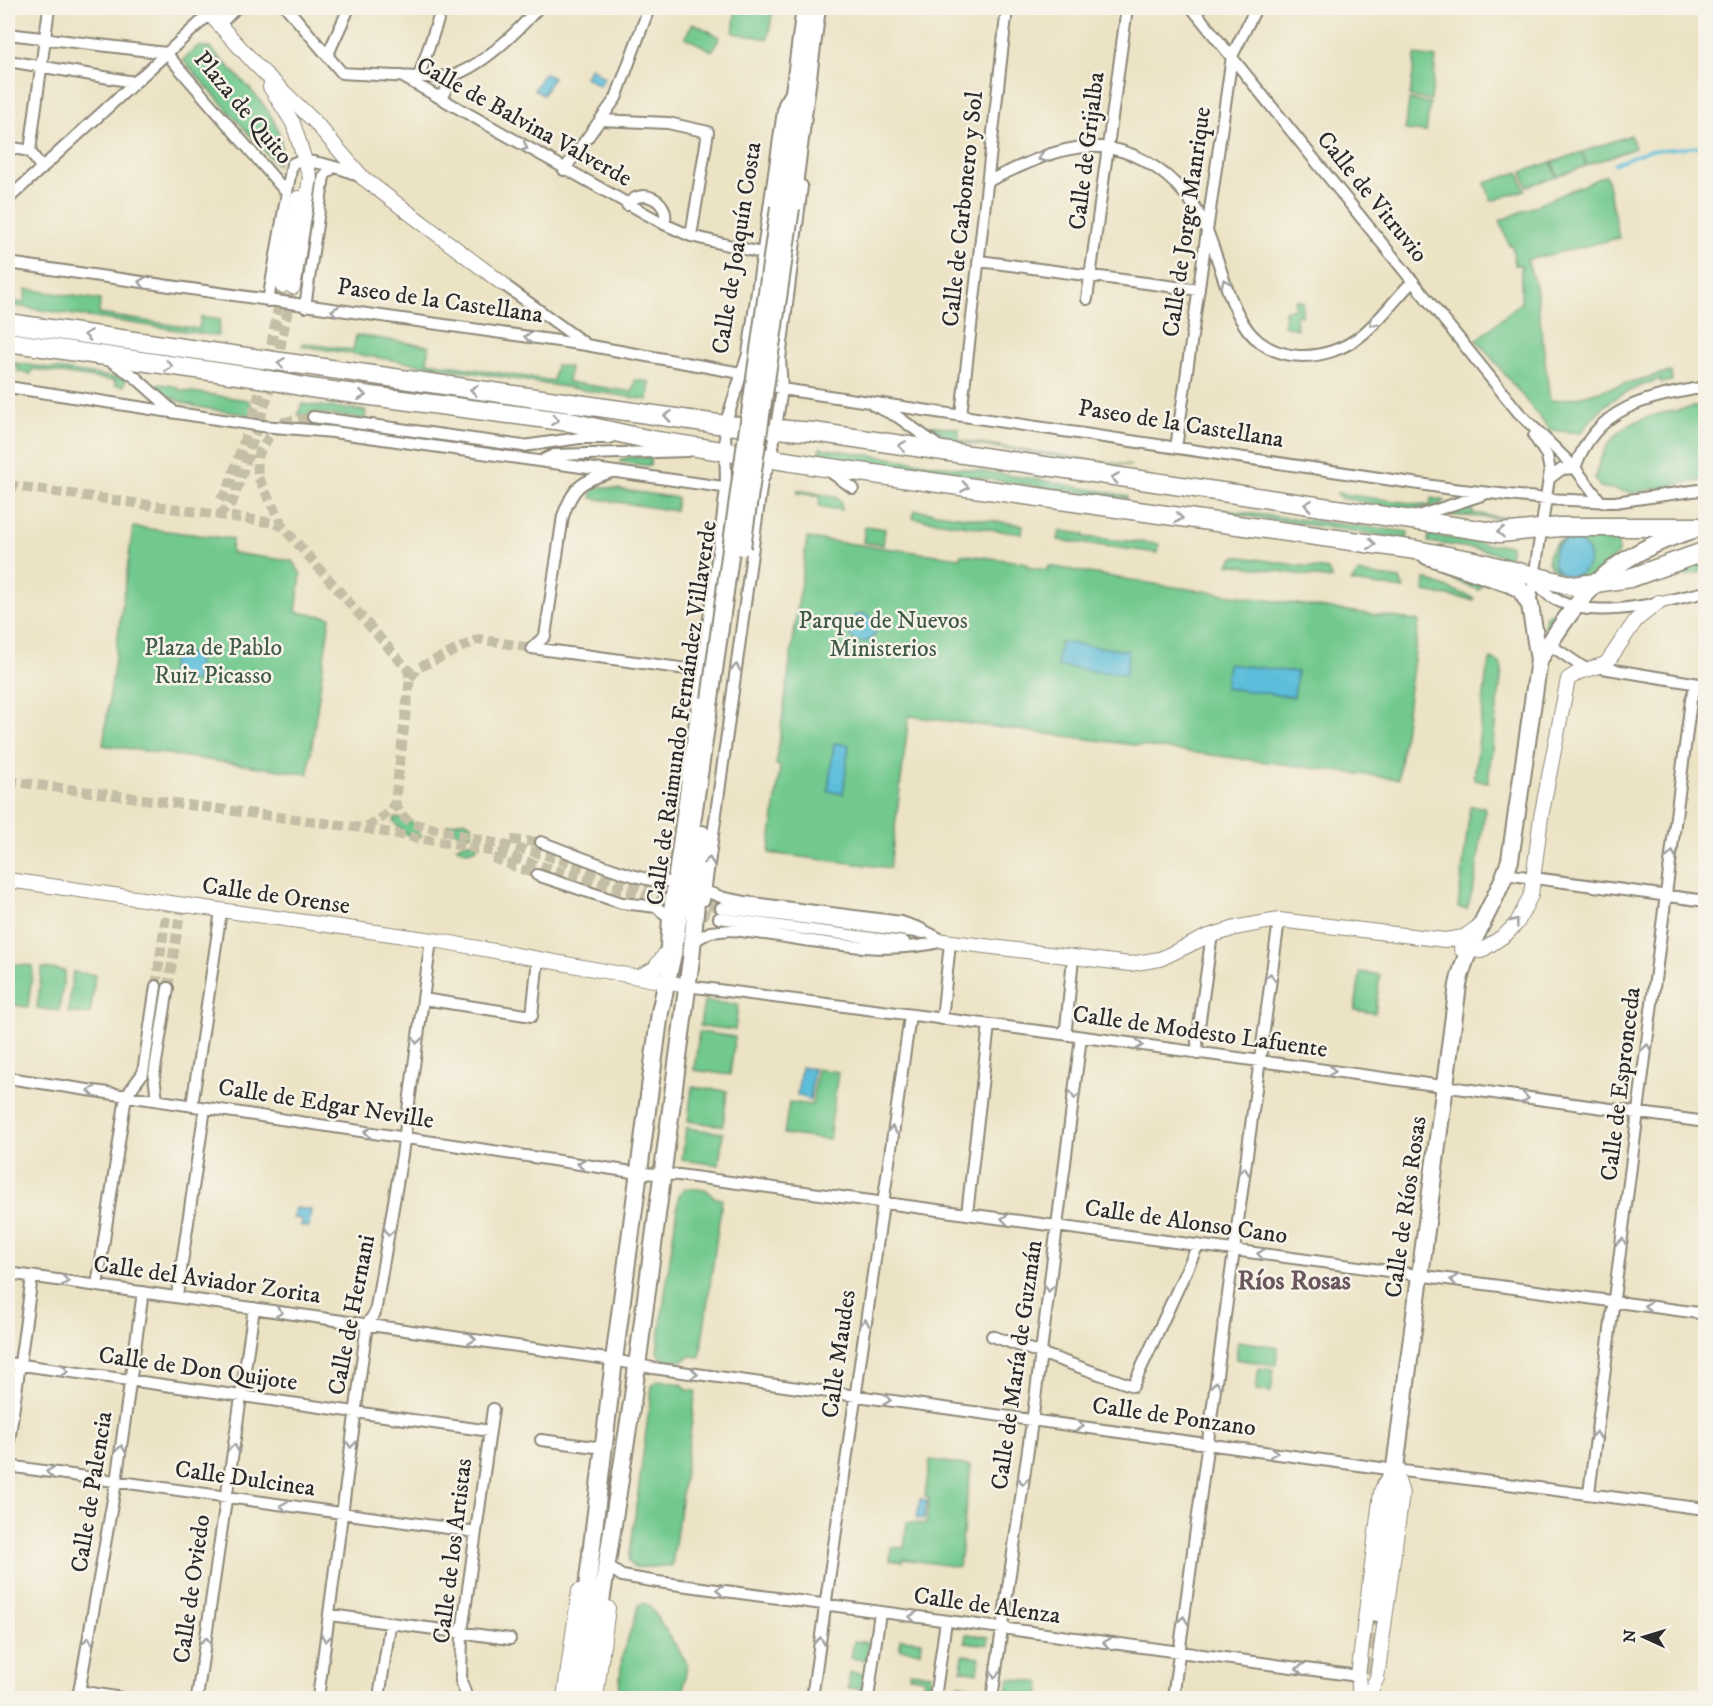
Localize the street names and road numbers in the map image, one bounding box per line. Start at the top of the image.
street label: Plaza de Quito [187,45,299,171]
street label: Calle de Balvina Valverde [411,50,637,194]
street label: Calle de Grijalba [1062,69,1112,232]
street label: Calle de Carbonero y Sol [936,89,990,328]
street label: Calle de Jorge Manrique [1156,105,1218,339]
street label: Calle de Vitruvio [1310,125,1434,269]
street label: Calle de Joaquín Costa [705,139,769,356]
street label: Paseo de la Castellana [335,272,546,330]
street label: Paseo de la Castellana [1076,393,1287,455]
street label: Calle de Raimundo Fernández Villaverde [640,519,724,907]
street label: Calle de Orense [200,871,352,921]
street label: Calle de Espronceda [1594,985,1648,1183]
street label: Calle de Modesto Lafuente [1071,999,1329,1065]
street label: Calle de Edgar Neville [216,1072,436,1136]
street label: Calle de Ríos Rosas [1378,1114,1434,1300]
street label: Calle de Alonso Cano [1083,1193,1289,1251]
street label: Calle de Hernani [322,1232,382,1398]
street label: Calle de María de Guzmán [985,1238,1049,1492]
street label: Calle del Aviador Zorita [91,1249,323,1311]
street label: Calle Maudes [815,1288,863,1420]
street label: Calle de Don Quijote [97,1340,299,1398]
street label: Calle de Ponzano [1090,1391,1258,1443]
street label: Calle de Palencia [64,1408,120,1575]
street label: Calle Dulcinea [173,1454,318,1504]
street label: Calle de los Artistas [427,1457,479,1645]
street label: Calle de Oviedo [167,1513,217,1665]
street label: Calle de Alenza [912,1581,1063,1631]

